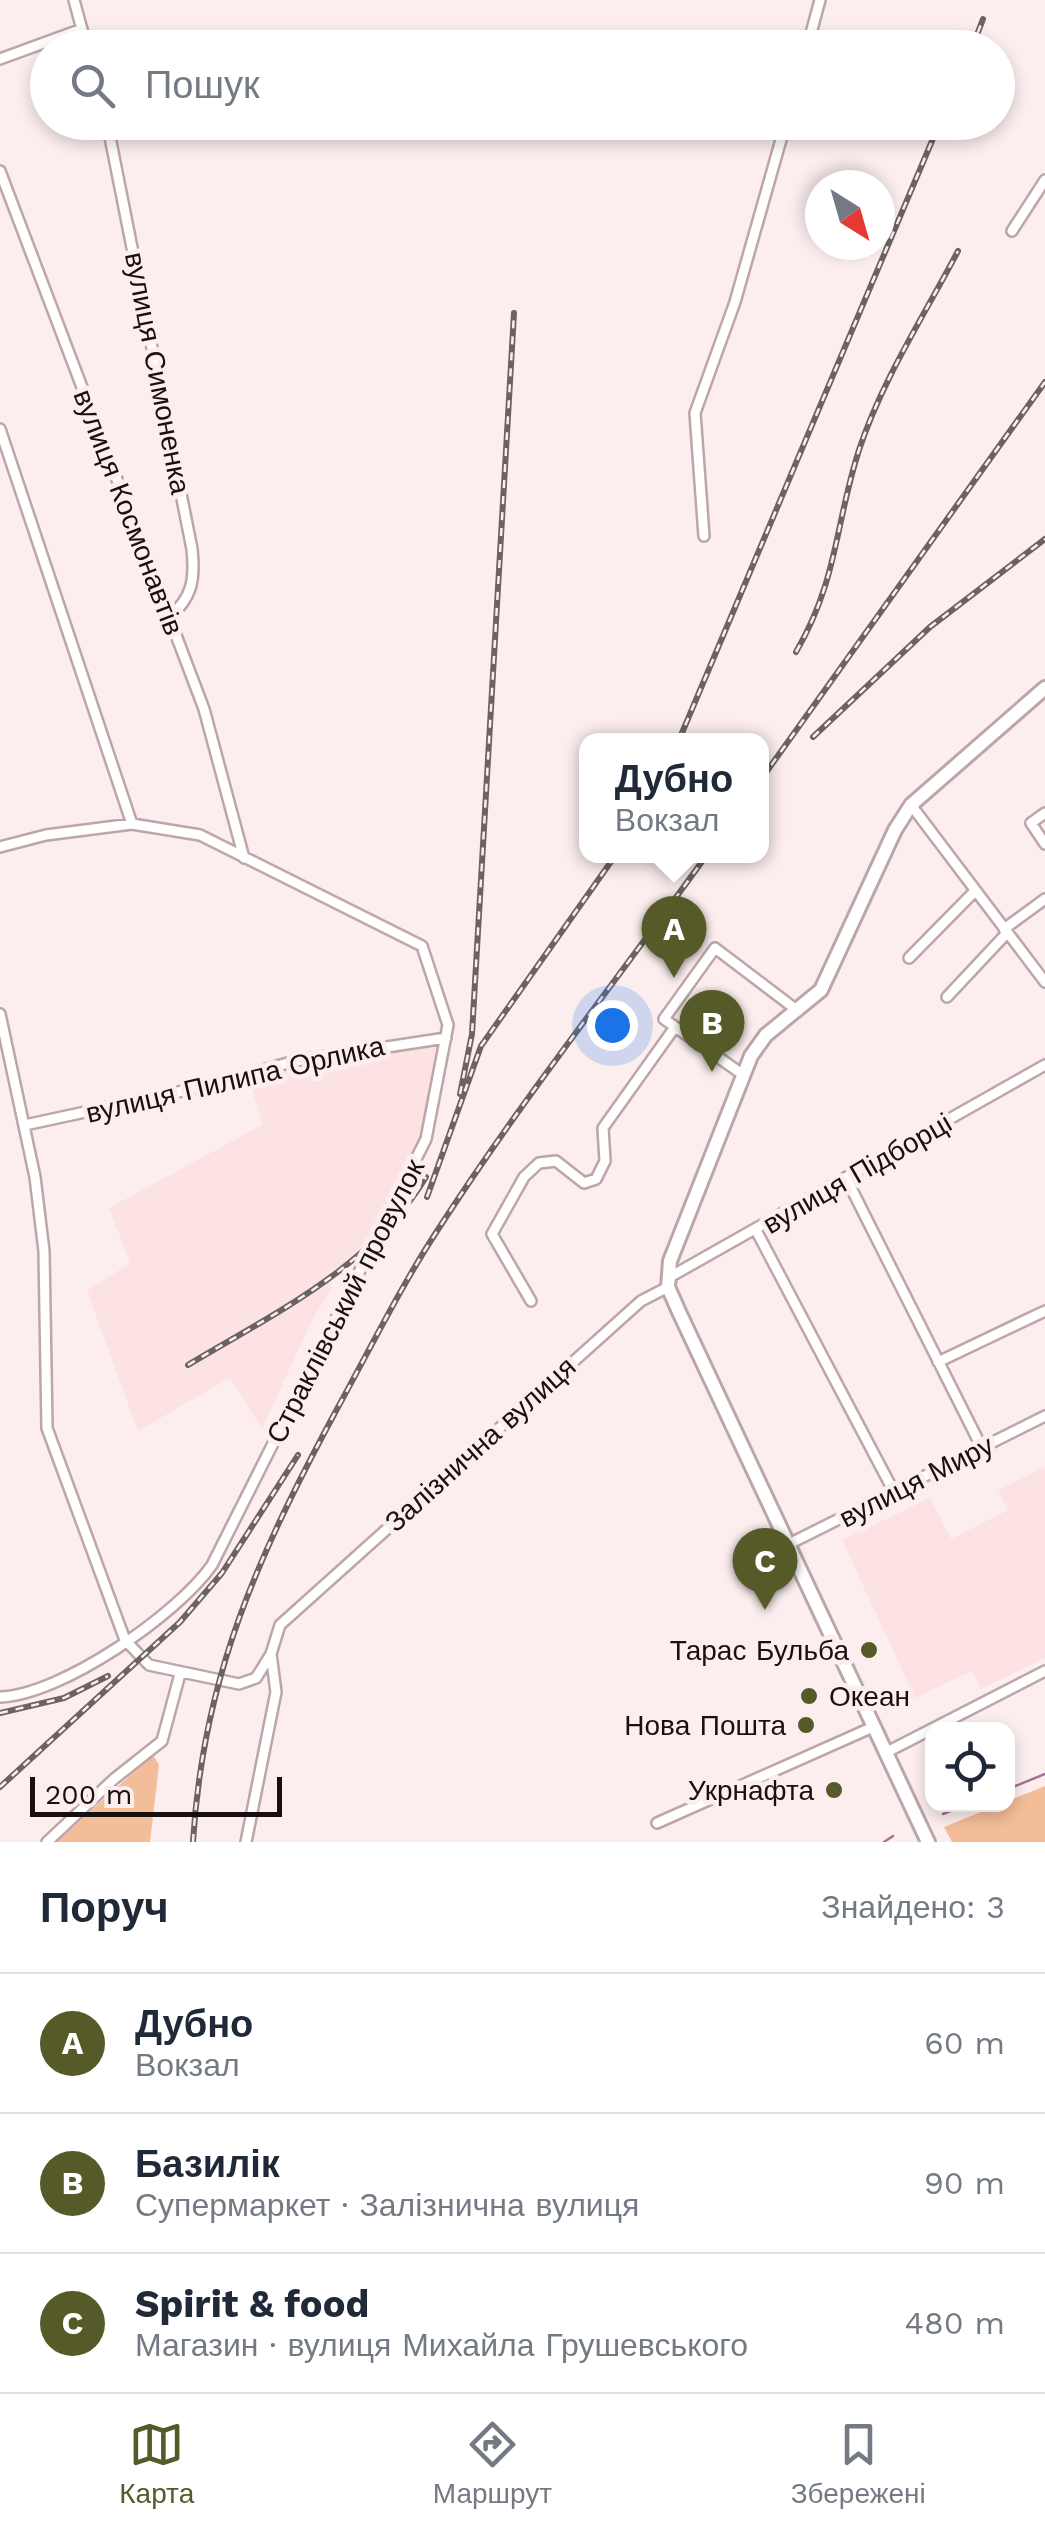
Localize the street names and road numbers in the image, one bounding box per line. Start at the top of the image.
street label: вулиця Симоненка [118,249,197,497]
street label: вулиця Космонавтів [66,385,191,640]
street label: вулиця Пилипа Орлика [83,1029,388,1130]
street label: вулиця Підборці [757,1106,958,1241]
street label: Страклівський провулок [259,1153,432,1449]
street label: Залізнична вулиця [378,1350,582,1539]
street label: вулиця Миру [834,1428,999,1534]

